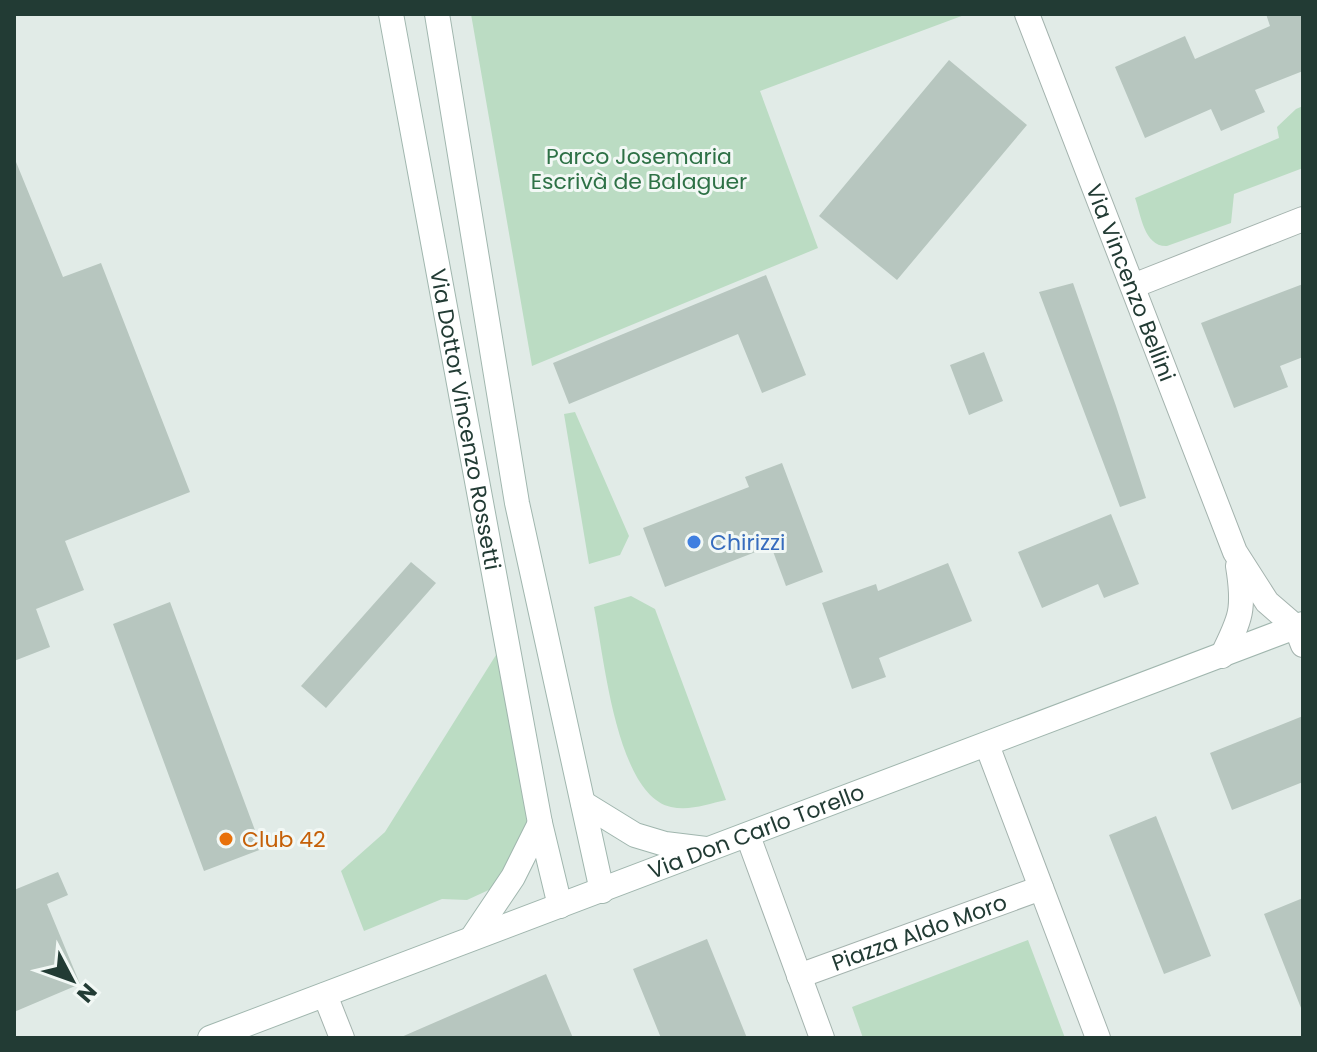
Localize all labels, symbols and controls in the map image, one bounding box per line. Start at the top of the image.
park label: Parco Josemaria Escrivà de Balaguer [531,141,747,197]
street label: Via Vincenzo Bellini [1079,179,1183,386]
street label: Via Dottor Vincenzo Rossetti [423,266,509,572]
place label: Chirizzi [710,527,786,558]
marker: Chirizzi [685,533,703,551]
street label: Via Don Carlo Torello [644,776,869,886]
place label: Club 42 [242,824,326,855]
marker: Club 42 [217,830,235,848]
street label: Piazza Aldo Moro [827,886,1011,978]
north arrow [32,940,112,1020]
text: N [70,976,104,1009]

